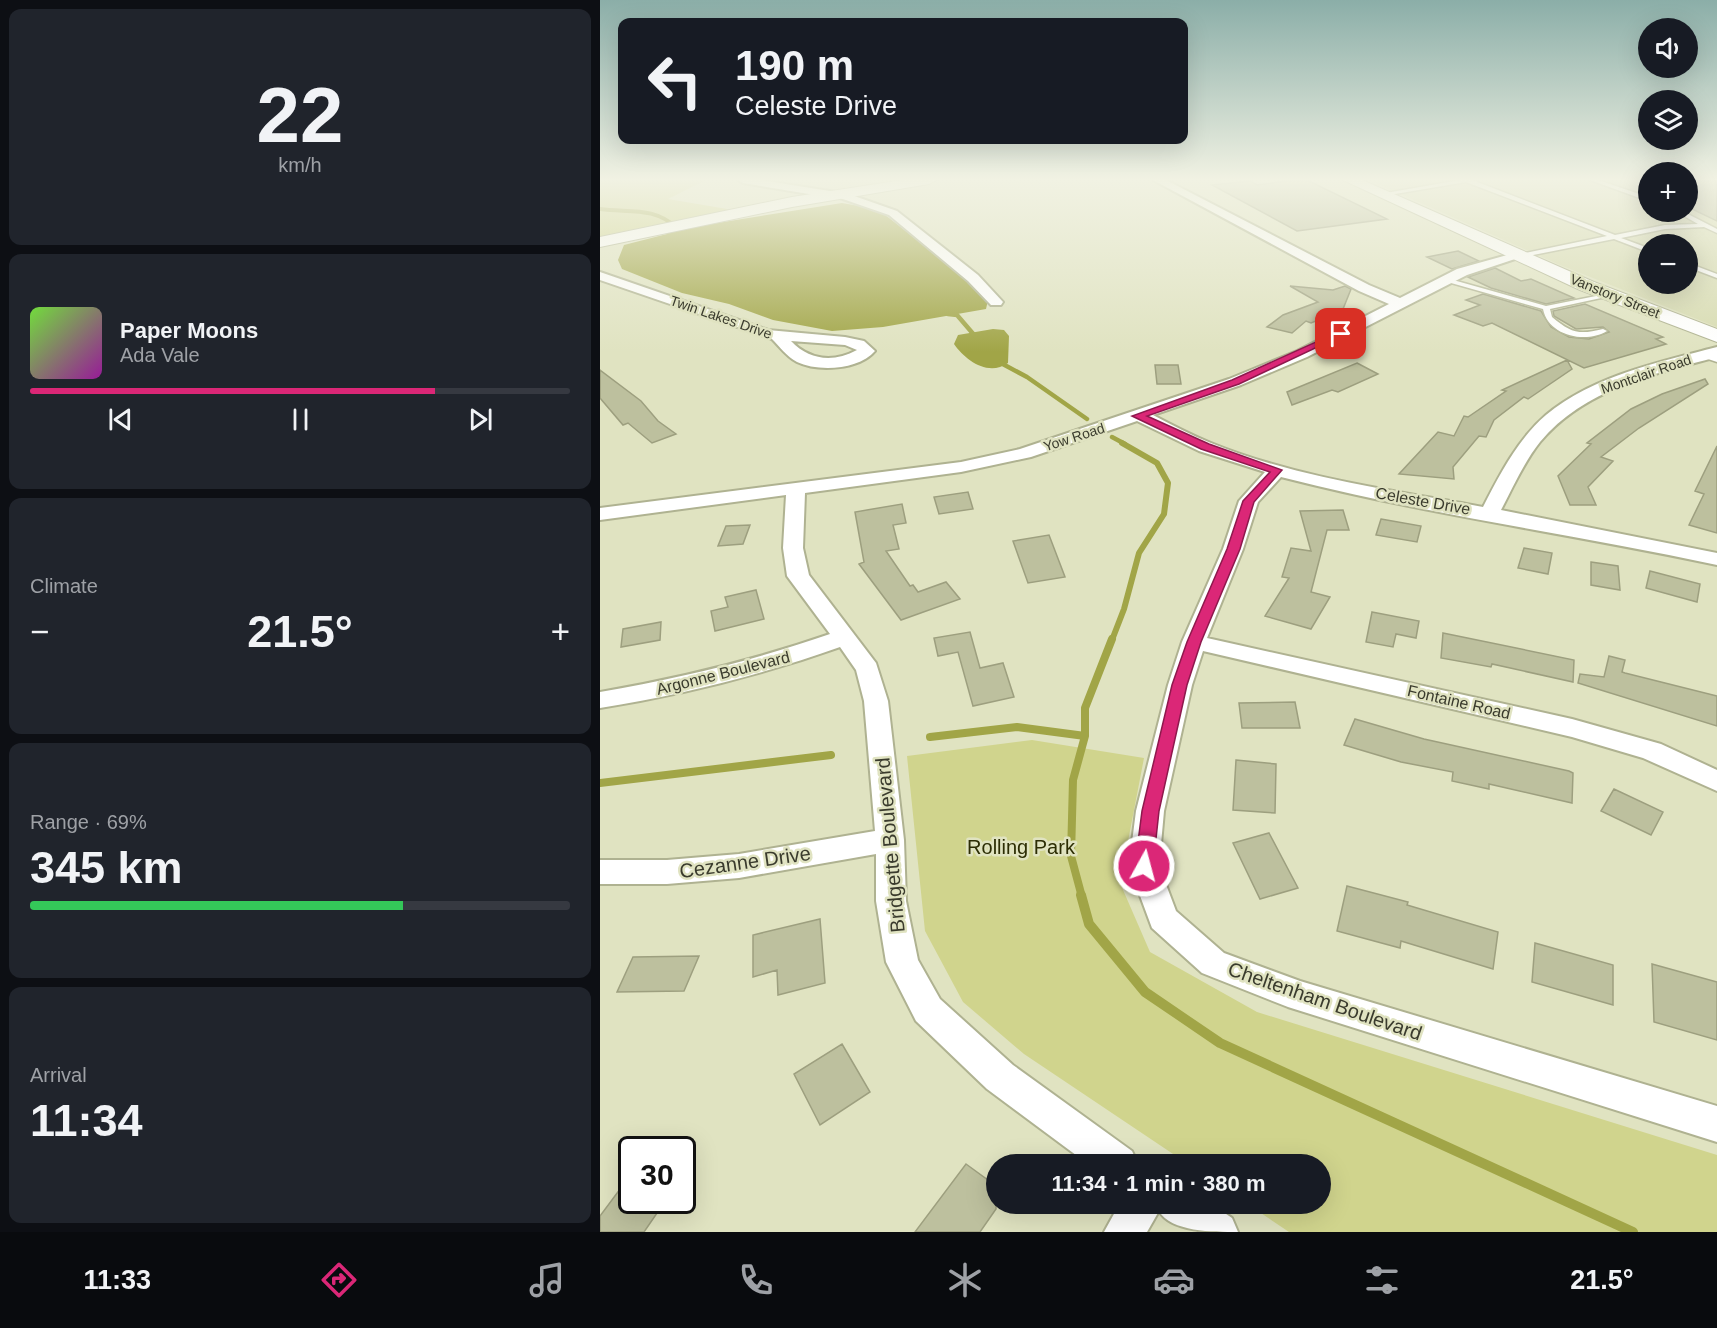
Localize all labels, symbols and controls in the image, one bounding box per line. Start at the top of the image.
map controls [1638,18,1698,294]
button: sound [1638,18,1698,78]
icon: left [636,42,714,120]
text: 190 m [735,42,854,89]
text: 22 [257,71,343,159]
button: layers [1638,90,1698,150]
text: Celeste Drive [735,91,897,121]
text: km/h [278,154,322,176]
button: + [1638,162,1698,222]
button: − [1638,234,1698,294]
street label: Vanstory Street [1568,271,1662,321]
street label: Twin Lakes Drive [668,292,774,342]
pin [1315,308,1366,359]
icon: arrive [1324,317,1357,350]
text: Paper Moons [120,318,258,343]
text: Ada Vale [120,344,200,366]
street label: Montclair Road [1599,351,1693,397]
icon: previous [104,403,137,436]
icon: pause [284,403,317,436]
icon: next [464,403,497,436]
street label: Yow Road [1041,420,1107,454]
street label: Celeste Drive [1374,484,1472,518]
text: Climate [30,575,98,597]
text: 21.5° [247,606,353,657]
text: − [30,613,49,650]
text: + [551,613,570,650]
street label: Argonne Boulevard [654,648,792,698]
street label: Fontaine Road [1406,682,1512,722]
street label: Bridgette Boulevard [871,757,909,933]
text: Range · 69% [30,811,147,833]
position arrow [1112,834,1176,898]
park label: Rolling Park [967,836,1076,858]
text: 345 km [30,842,183,893]
street label: Cezanne Drive [678,842,812,882]
street label: Cheltenham Boulevard [1225,957,1425,1045]
text: Arrival [30,1064,87,1086]
text: 11:34 [30,1095,143,1146]
speed limit sign: 30 [618,1136,696,1214]
text: 11:34 · 1 min · 380 m [1052,1171,1266,1196]
icon: directions [318,1259,360,1301]
icon: music [526,1259,568,1301]
icon: phone [735,1259,777,1301]
icon: climate [944,1259,986,1301]
icon: car [1153,1259,1195,1301]
icon: filters [1361,1259,1403,1301]
text: 11:33 [83,1265,151,1295]
text: 21.5° [1570,1265,1634,1295]

